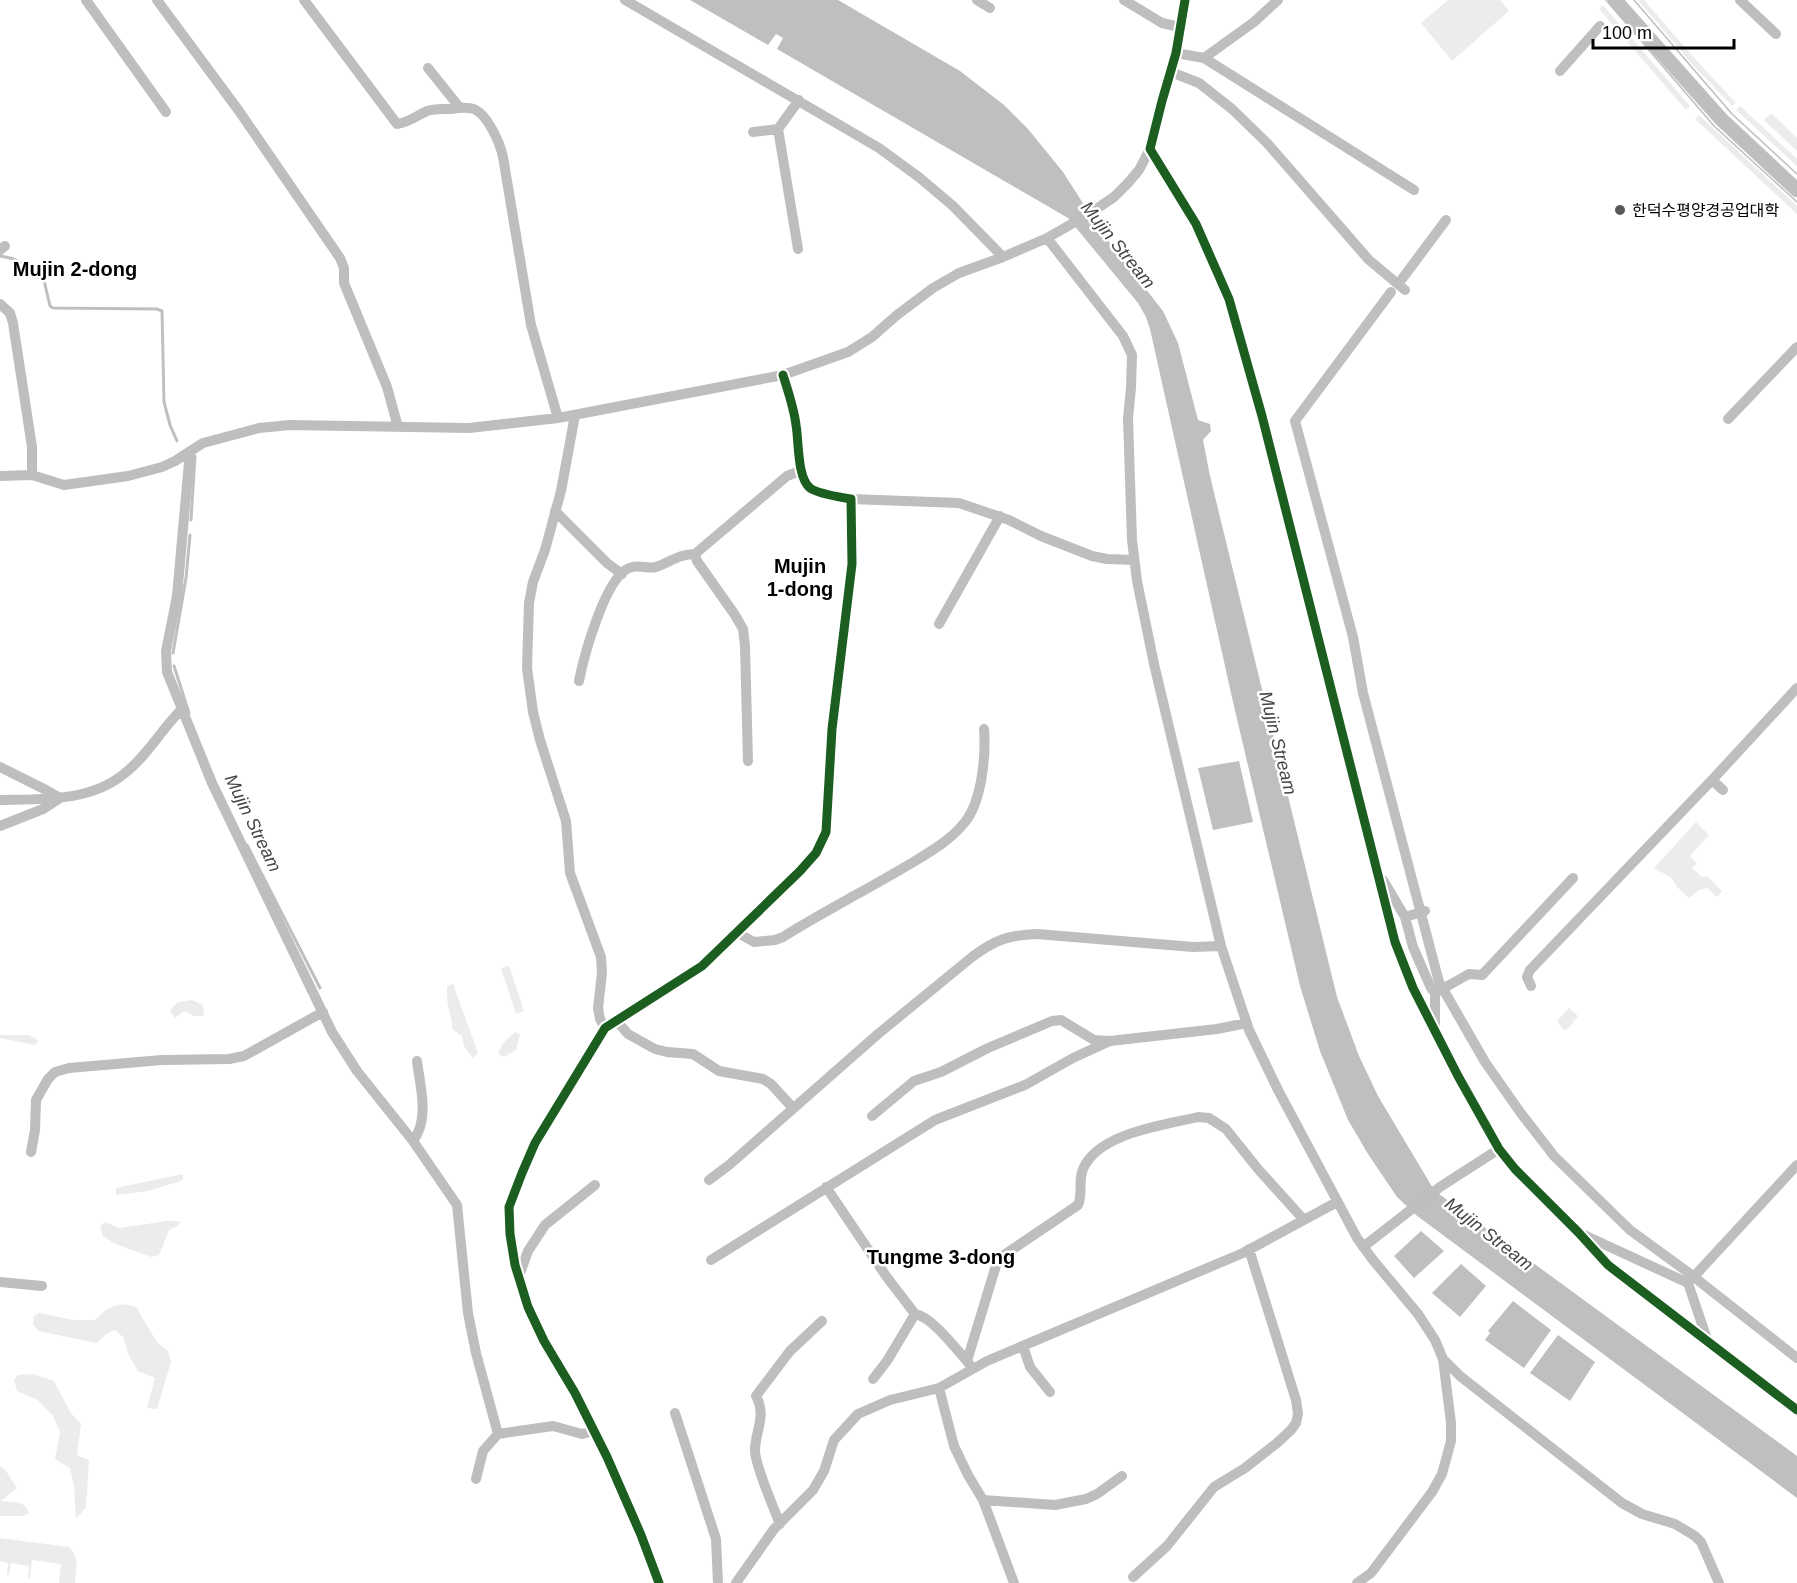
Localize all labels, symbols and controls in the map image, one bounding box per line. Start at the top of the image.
scale bar [1593,12,1734,50]
text: 100 m [1602,23,1652,43]
water label: Mujin Stream [1077,198,1159,292]
place label: 한덕수평양경공업대학 [1632,202,1779,219]
marker: 한덕수평양경공업대학 [1613,203,1627,217]
district label: Mujin 2-dong [13,258,137,280]
district label: Mujin 1-dong [767,555,833,600]
water label: Mujin Stream [1255,689,1301,797]
water label: Mujin Stream [221,771,285,875]
water label: Mujin Stream [1441,1193,1537,1275]
district label: Tungme 3-dong [867,1246,1015,1268]

